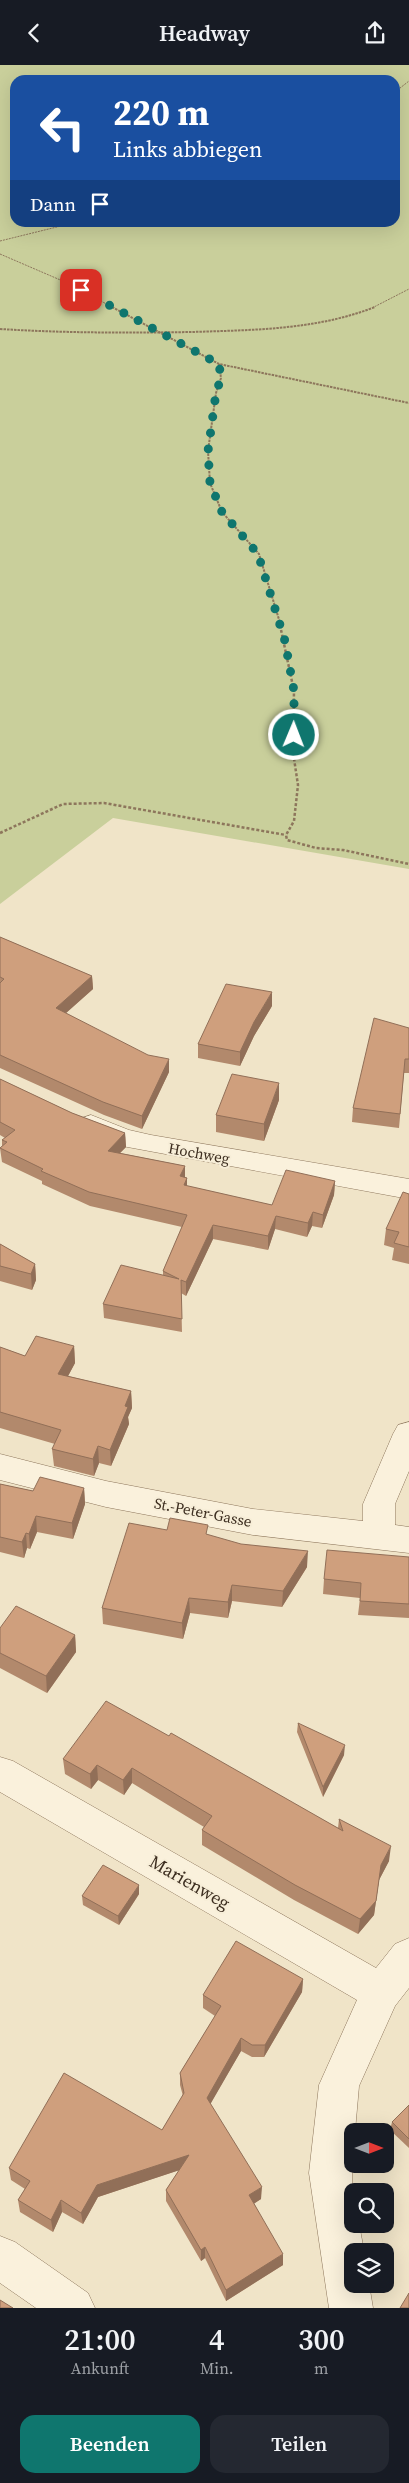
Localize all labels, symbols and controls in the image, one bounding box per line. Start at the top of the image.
text: Headway [159,18,250,48]
icon: back [20,19,48,47]
icon: share [361,19,389,47]
text: 220 m [113,89,209,137]
icon: left [30,95,95,160]
text: Links abbiegen [113,134,262,164]
icon: arrive [86,190,114,218]
text: Dann [30,191,76,217]
pin [60,269,102,311]
icon: arrive [67,276,95,304]
position arrow [267,708,319,760]
street label: Hochweg [167,1137,232,1169]
street label: St.-Peter-Gasse [152,1492,254,1532]
street label: Marienweg [145,1849,235,1915]
north arrow [344,2123,394,2173]
map controls [344,2123,394,2293]
button: search [344,2183,394,2233]
button: layers [344,2243,394,2293]
text: 21:00 [64,2319,136,2360]
text: 4 [209,2319,225,2360]
text: 300 [298,2319,345,2360]
text: Ankunft [71,2357,129,2379]
text: Min. [200,2357,234,2379]
text: m [314,2357,329,2379]
button: Beenden [20,2415,200,2473]
button: Teilen [210,2415,389,2473]

